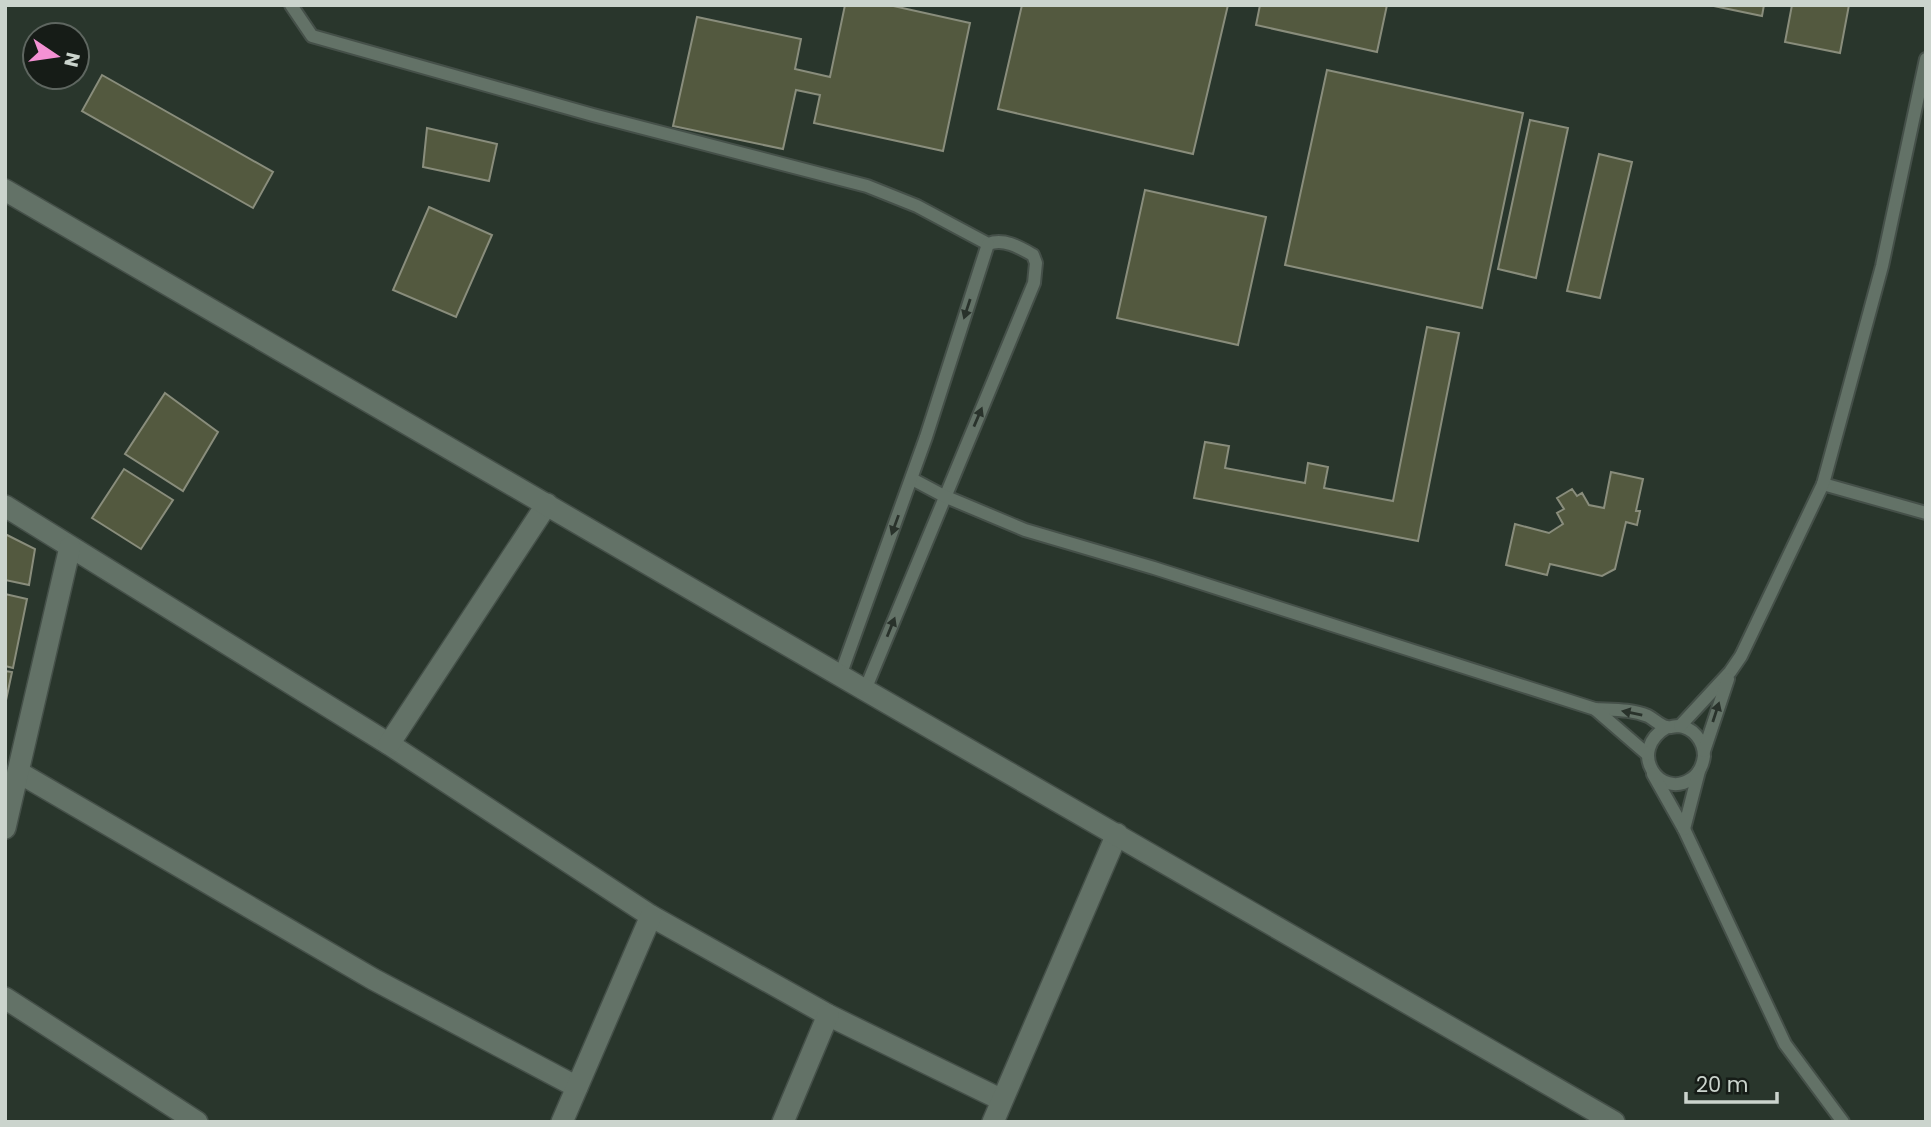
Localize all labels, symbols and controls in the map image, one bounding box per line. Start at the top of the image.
north arrow [21,21,91,91]
text: N [57,50,87,70]
one-way arrow [962,299,972,320]
one-way arrow [973,406,984,427]
one-way arrow [889,514,900,535]
one-way arrow [885,616,896,637]
one-way arrow [1712,701,1722,722]
one-way arrow [1621,707,1643,718]
scale bar [1686,1060,1777,1104]
text: 20 m [1696,1070,1749,1099]

